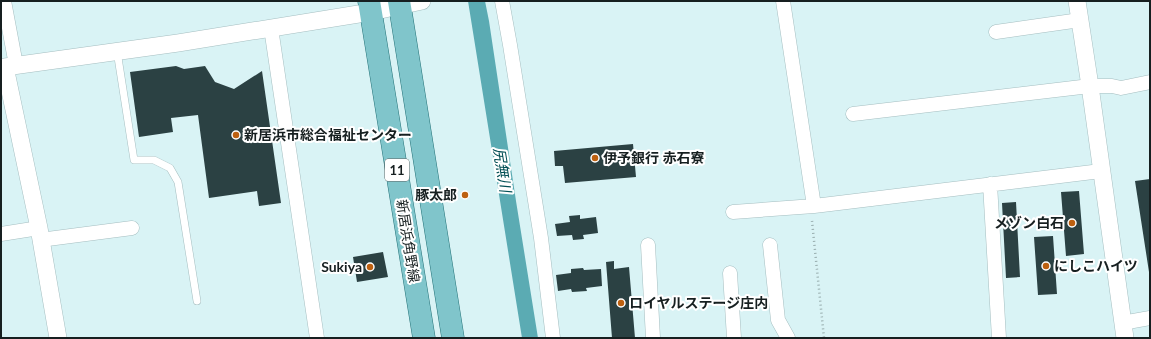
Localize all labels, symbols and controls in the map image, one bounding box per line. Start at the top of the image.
place label: 新居浜市総合福祉センター [244,126,412,143]
marker: 新居浜市総合福祉センター [231,130,241,140]
water label: 尻無川 [491,146,516,195]
place label: 伊予銀行 赤石寮 [603,149,704,166]
marker: 伊予銀行 赤石寮 [590,153,600,163]
road number: 11 [385,159,409,181]
place label: 豚太郎 [415,186,457,203]
marker: 豚太郎 [460,190,470,200]
street label: 新居浜角野線 [394,198,423,284]
place label: メゾン白石 [994,214,1064,231]
marker: メゾン白石 [1067,218,1077,228]
place label: にしこハイツ [1054,257,1138,274]
place label: Sukiya [321,258,362,275]
marker: にしこハイツ [1041,261,1051,271]
marker: Sukiya [365,262,375,272]
place label: ロイヤルステージ庄内 [629,294,768,311]
marker: ロイヤルステージ庄内 [616,298,626,308]

